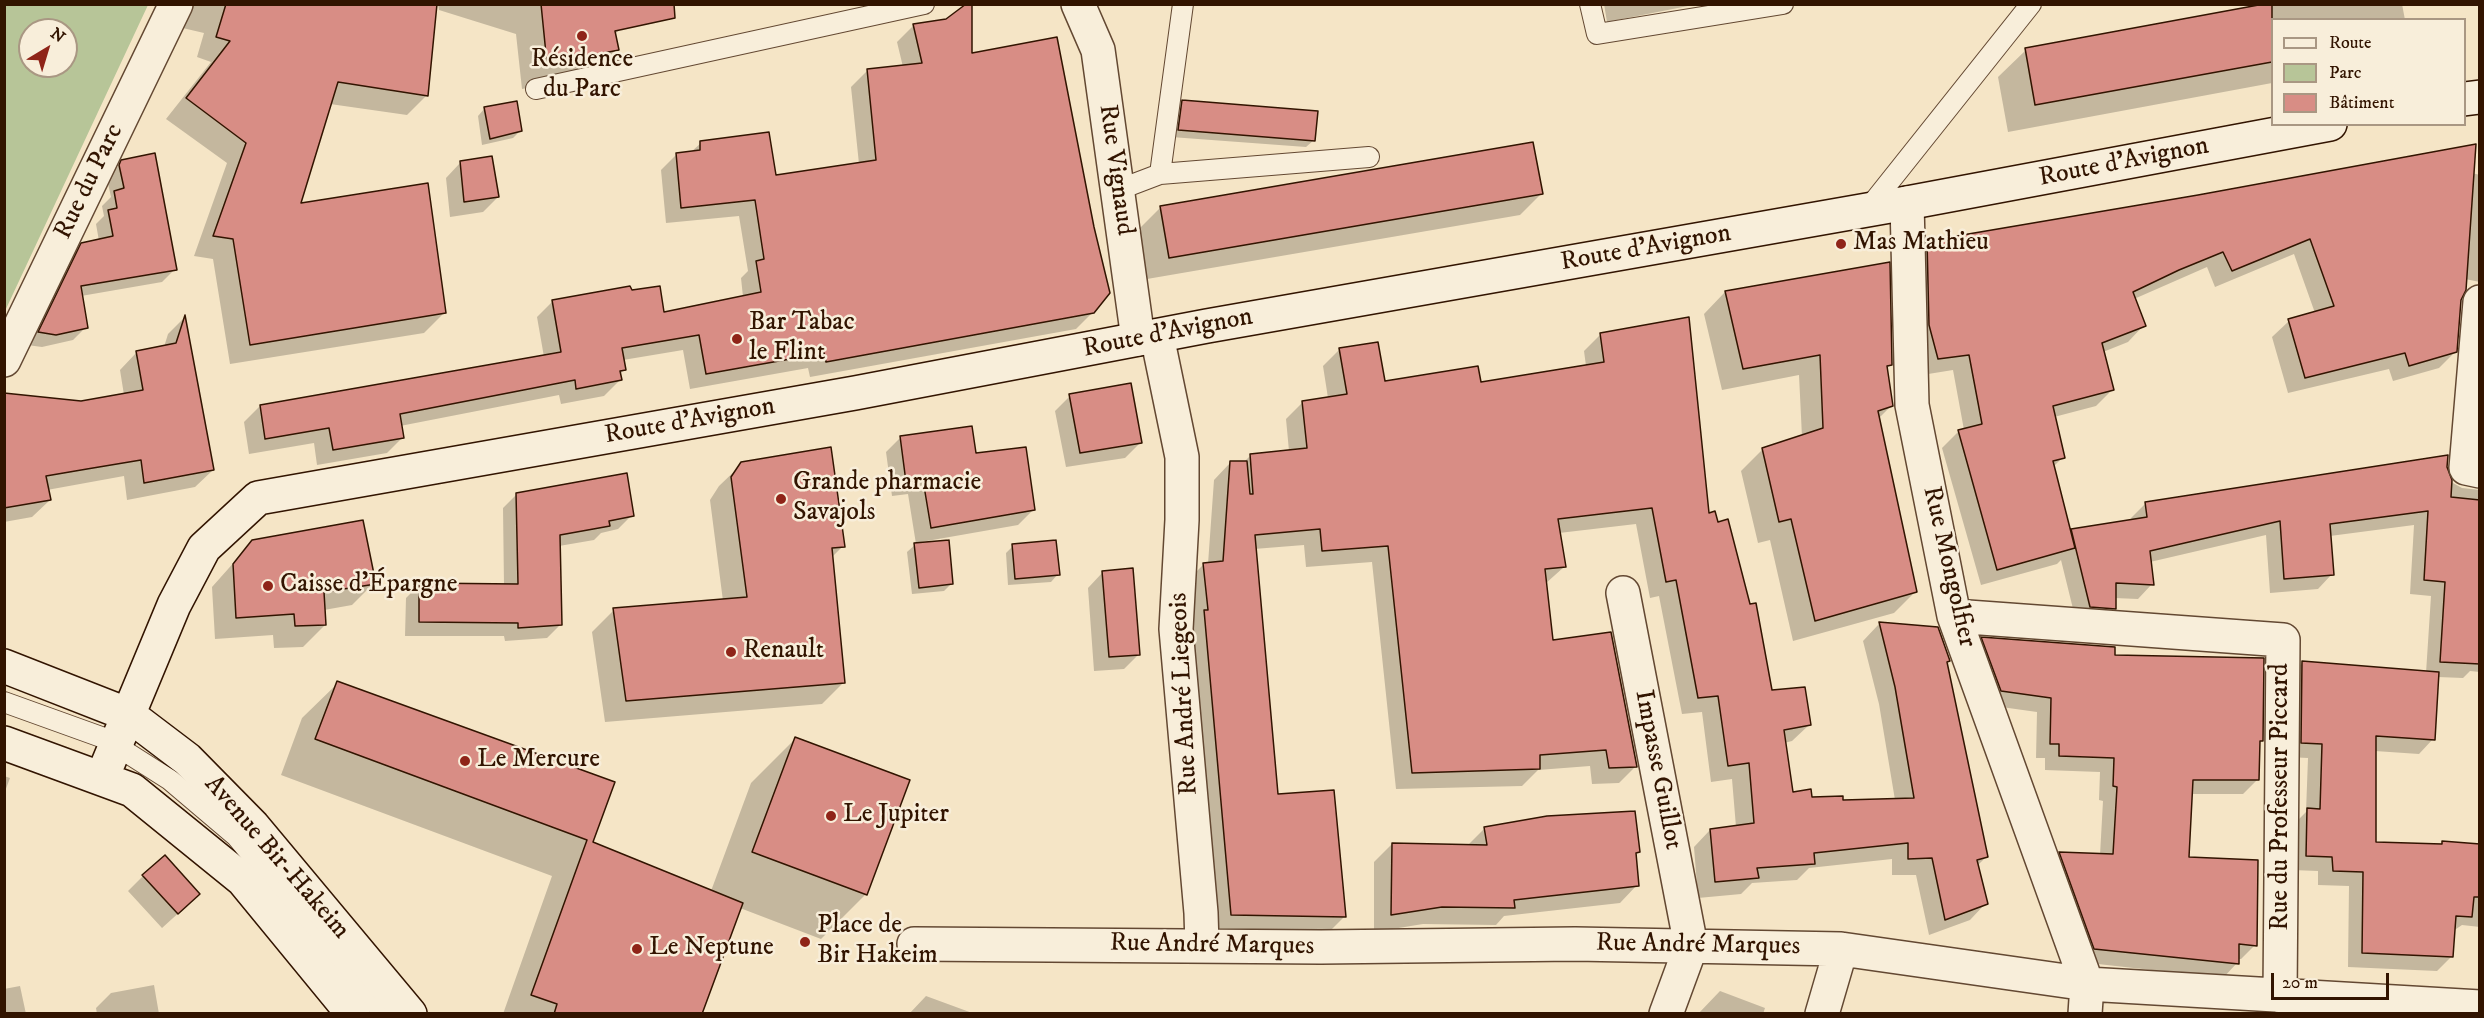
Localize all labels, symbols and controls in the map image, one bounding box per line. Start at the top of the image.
north arrow [18,18,78,78]
legend [2271,18,2466,126]
text: N [47,23,69,47]
marker: Résidence du Parc [575,29,589,43]
text: Route [2329,32,2372,54]
place label: Résidence du Parc [531,45,633,106]
text: Parc [2329,62,2361,84]
text: Bâtiment [2329,92,2394,114]
street label: Rue Vignaud [1090,102,1140,238]
street label: Rue du Parc [49,119,131,245]
street label: Route d'Avignon [2036,131,2212,195]
street label: Route d'Avignon [1558,219,1734,279]
place label: Mas Mathieu [1853,228,1989,260]
marker: Mas Mathieu [1834,237,1848,251]
street label: Route d'Avignon [1080,302,1256,366]
place label: Bar Tabac le Flint [749,308,855,370]
marker: Bar Tabac le Flint [730,332,744,346]
street label: Route d'Avignon [602,392,778,452]
place label: Grande pharmacie Savajols [793,468,981,530]
street label: Rue Mongolfier [1914,484,1982,650]
marker: Grande pharmacie Savajols [774,492,788,506]
place label: Caisse d'Épargne [280,570,457,602]
marker: Caisse d'Épargne [261,579,275,593]
street label: Rue André Liegeois [1164,592,1206,796]
place label: Renault [743,636,824,668]
marker: Renault [724,645,738,659]
street label: Rue du Professeur Piccard [2266,663,2298,931]
street label: Impasse Guillot [1626,688,1688,852]
place label: Le Mercure [477,745,600,777]
marker: Le Mercure [458,754,472,768]
street label: Avenue Bir-Hakeim [197,770,355,946]
place label: Le Jupiter [843,800,949,832]
marker: Le Jupiter [824,809,838,823]
place label: Place de Bir Hakeim [817,911,938,972]
street label: Rue André Marques [1109,929,1315,963]
street label: Rue André Marques [1595,929,1801,963]
place label: Le Neptune [649,933,774,965]
marker: Place de Bir Hakeim [798,935,812,949]
marker: Le Neptune [630,942,644,956]
scale bar [2274,961,2392,999]
text: 20 m [2282,972,2318,994]

